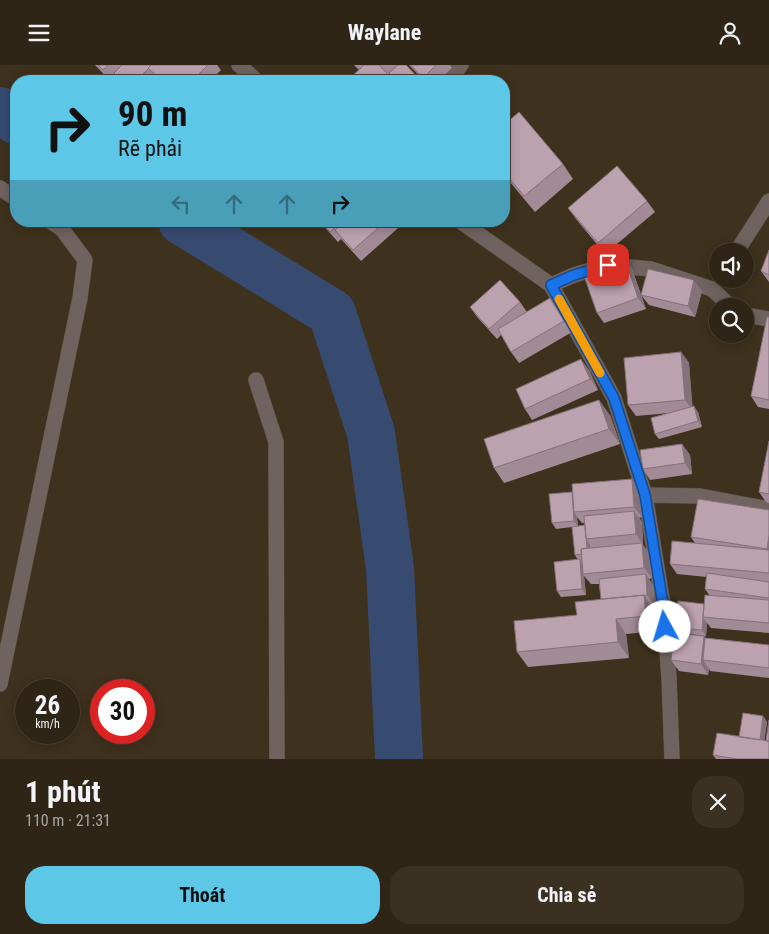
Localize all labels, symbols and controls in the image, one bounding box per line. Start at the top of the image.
icon: menu [25,19,53,47]
icon: person [716,19,744,47]
text: Waylane [348,20,421,45]
text: 90 m [118,94,187,135]
icon: right [35,95,100,160]
text: Rẽ phải [118,136,182,161]
icon: left [167,190,195,218]
icon: ahead [220,190,248,218]
icon: ahead [273,190,301,218]
icon: right [326,190,354,218]
map controls [709,243,754,343]
button: sound [709,243,754,288]
pin [587,244,629,286]
icon: arrive [594,251,622,279]
button: search [709,298,754,343]
position arrow [638,600,690,652]
speed limit sign: 30 [90,679,155,744]
text: 26 [35,691,60,720]
text: km/h [35,717,60,731]
text: 1 phút [25,774,101,809]
button: close [692,776,744,828]
text: 110 m · 21:31 [25,811,111,830]
button: Thoát [25,866,380,924]
button: Chia sẻ [390,866,744,924]

